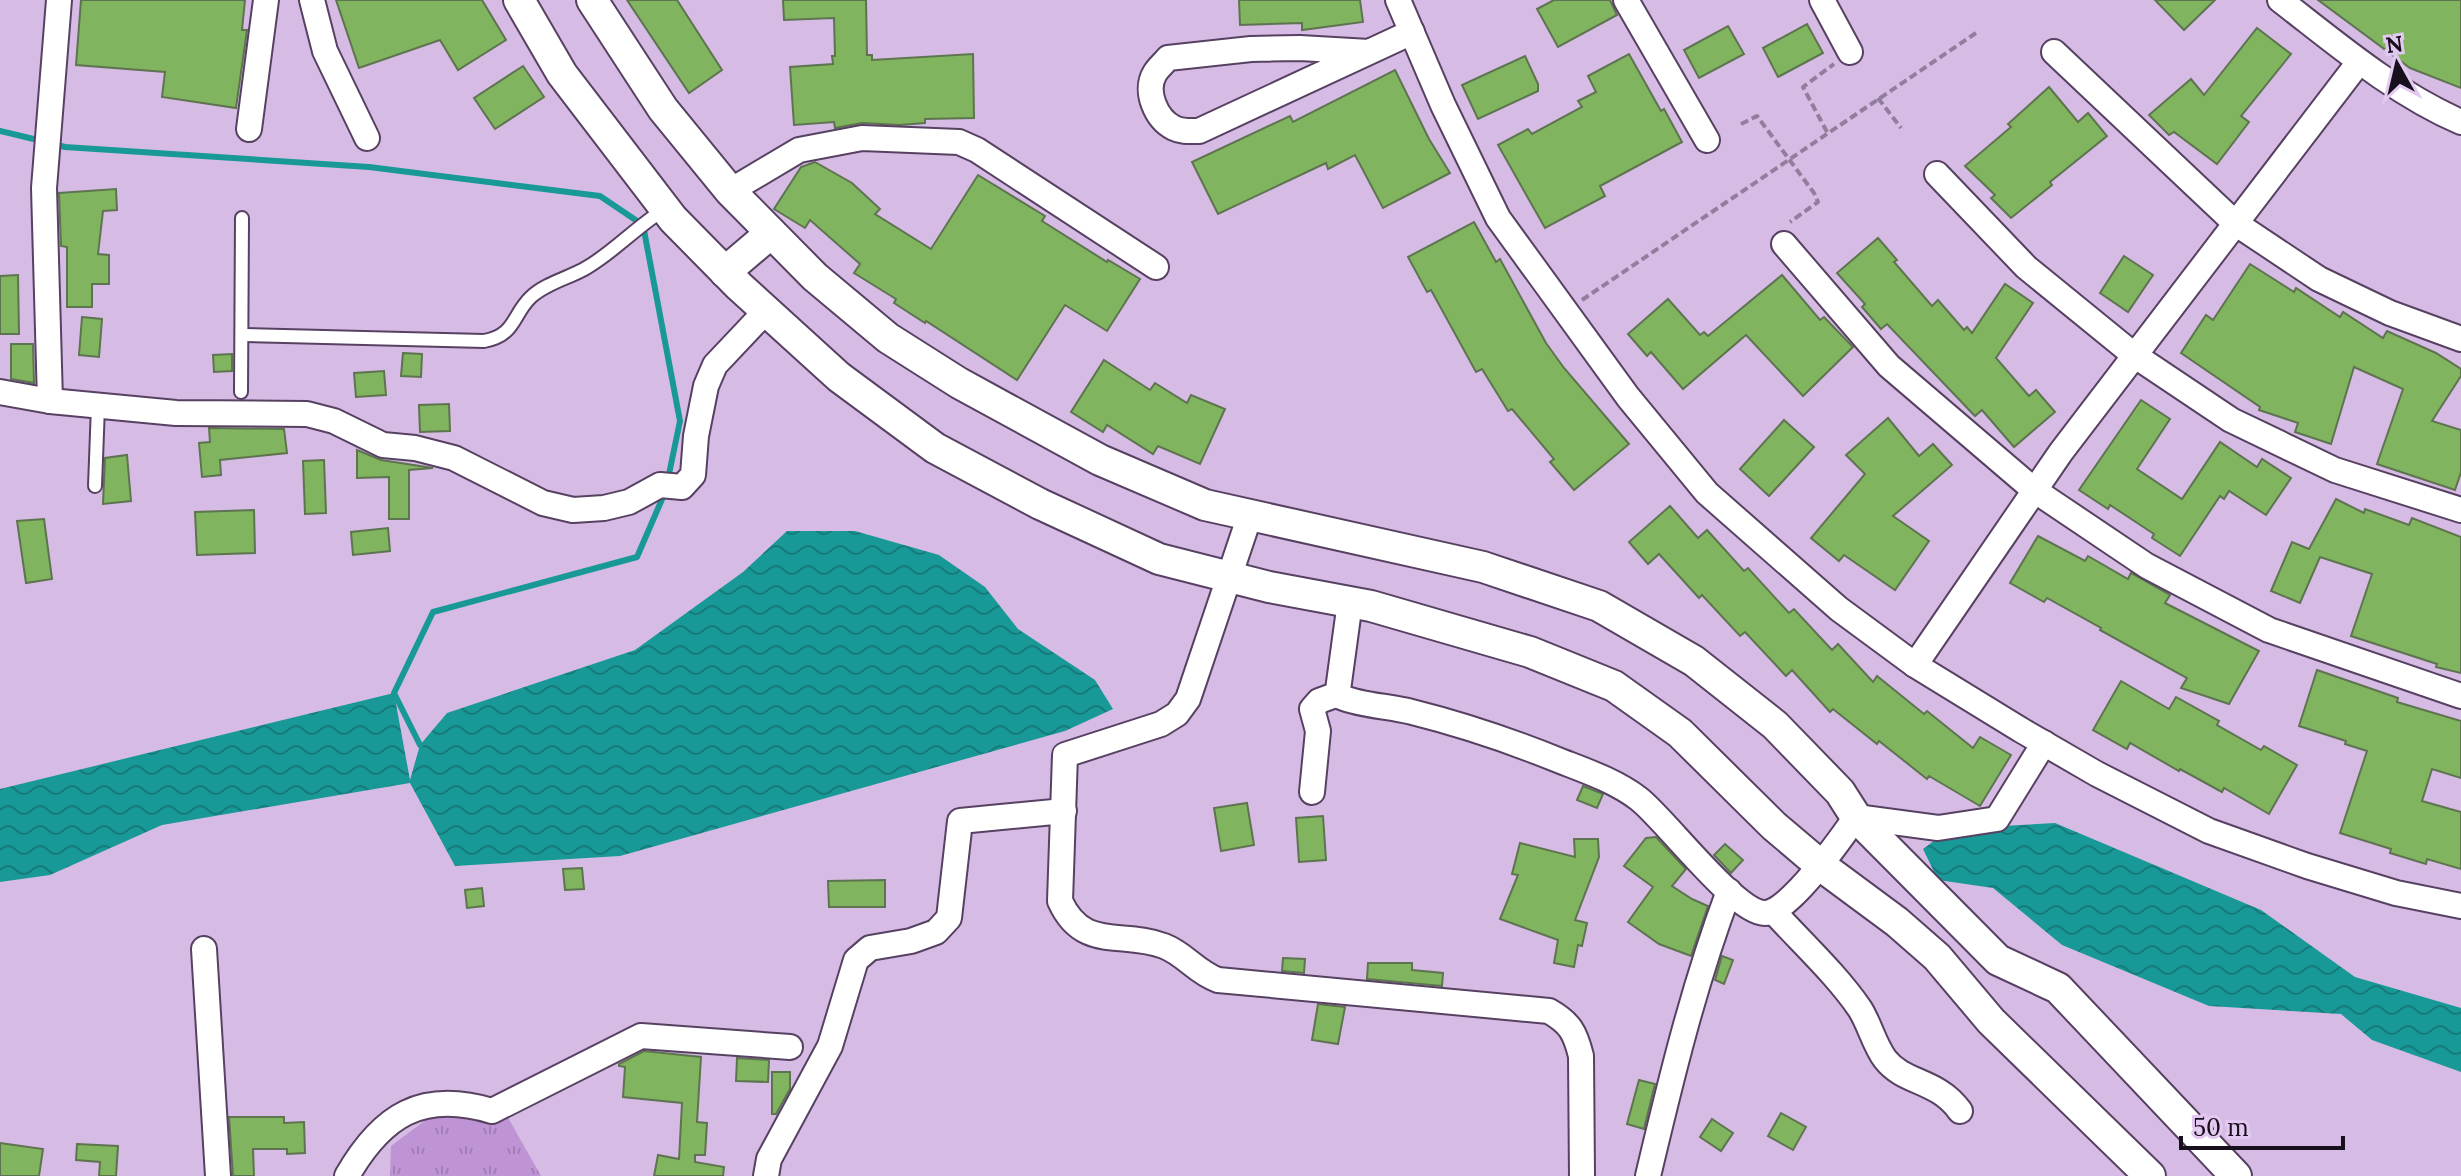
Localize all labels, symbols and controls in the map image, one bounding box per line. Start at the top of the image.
north arrow [2357,24,2437,104]
text: N [2384,29,2405,59]
scale bar [2181,1100,2343,1150]
text: 50 m [2193,1112,2249,1143]

